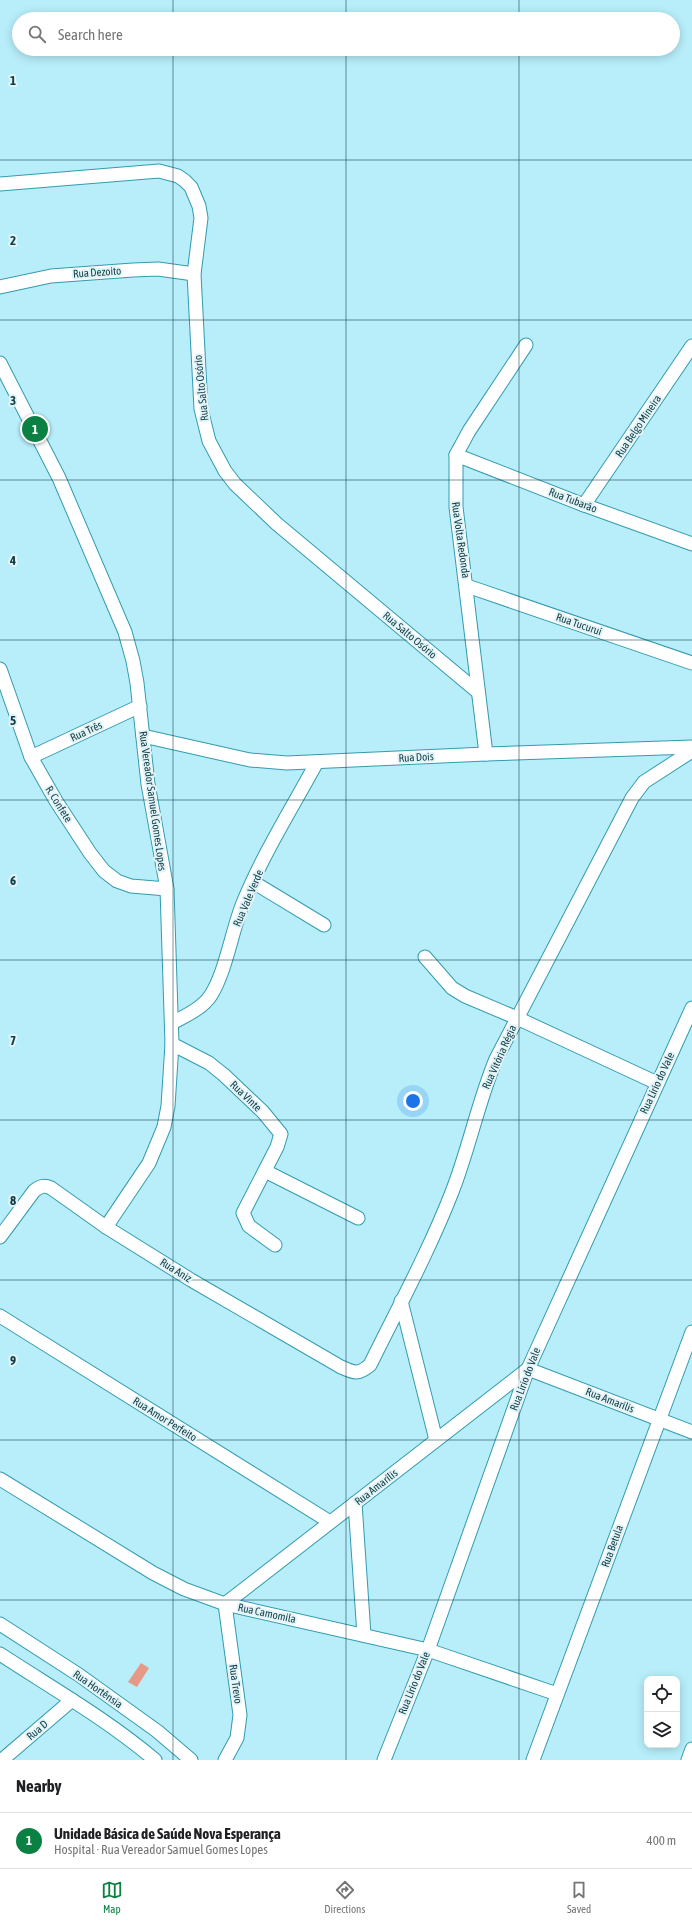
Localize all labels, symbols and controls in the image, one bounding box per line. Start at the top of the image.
search box [12,12,680,56]
icon: search [26,23,48,45]
text: Search here [58,26,123,43]
text: 1 [10,73,16,88]
text: 2 [10,233,16,248]
street label: Rua Dezoito [72,264,122,280]
street label: Rua Salto Osório [192,354,210,422]
text: 3 [10,393,16,408]
street label: Rua Belgo Mineira [613,393,663,459]
pin: 1 [22,414,48,444]
street label: Rua Tubarão [547,485,599,515]
street label: Rua Volta Redonda [450,501,472,579]
text: 4 [9,553,16,568]
street label: Rua Salto Osório [381,609,439,661]
street label: Rua Tucuruí [555,611,604,638]
text: 5 [10,713,16,728]
street label: Rua Três [68,718,104,744]
street label: Rua Vereador Samuel Gomes Lopes [137,730,169,872]
street label: Rua Dois [398,750,434,764]
street label: R. Confete [43,784,75,824]
street label: Rua Vale Verde [231,868,265,928]
text: 6 [10,873,16,888]
street label: Rua Vitória Régia [480,1023,518,1091]
text: 7 [10,1033,16,1048]
street label: Rua Lírio do Vale [638,1050,676,1116]
street label: Rua Vinte [228,1078,264,1114]
your location [403,1091,423,1111]
text: 8 [10,1193,16,1208]
street label: Rua Aniz [158,1256,194,1284]
street label: Rua Lírio do Vale [507,1346,543,1412]
text: 9 [10,1353,16,1368]
street label: Rua Amarilis [584,1385,636,1415]
street label: Rua Amor Perfeito [131,1395,199,1443]
street label: Rua Amarílis [352,1467,400,1507]
street label: Rua Betula [599,1523,625,1569]
street label: Rua Camomila [237,1601,297,1625]
street label: Rua Lírio do Vale [396,1650,432,1716]
street label: Rua Trevo [227,1664,245,1704]
street label: Rua Hortênsia [71,1668,125,1710]
map controls [644,1676,680,1748]
button: locate [644,1676,680,1712]
button: layers [644,1712,680,1748]
street label: Rua D [24,1718,50,1742]
text: Nearby [16,1776,62,1796]
text: Unidade Básica de Saúde Nova Esperança [54,1825,281,1842]
text: 1 [26,1833,32,1848]
text: 400 m [647,1833,676,1848]
text: Hospital · Rua Vereador Samuel Gomes Lopes [54,1842,268,1857]
tab: Map [101,1879,123,1915]
tab: Directions [324,1879,365,1915]
tab: Saved [567,1879,591,1915]

